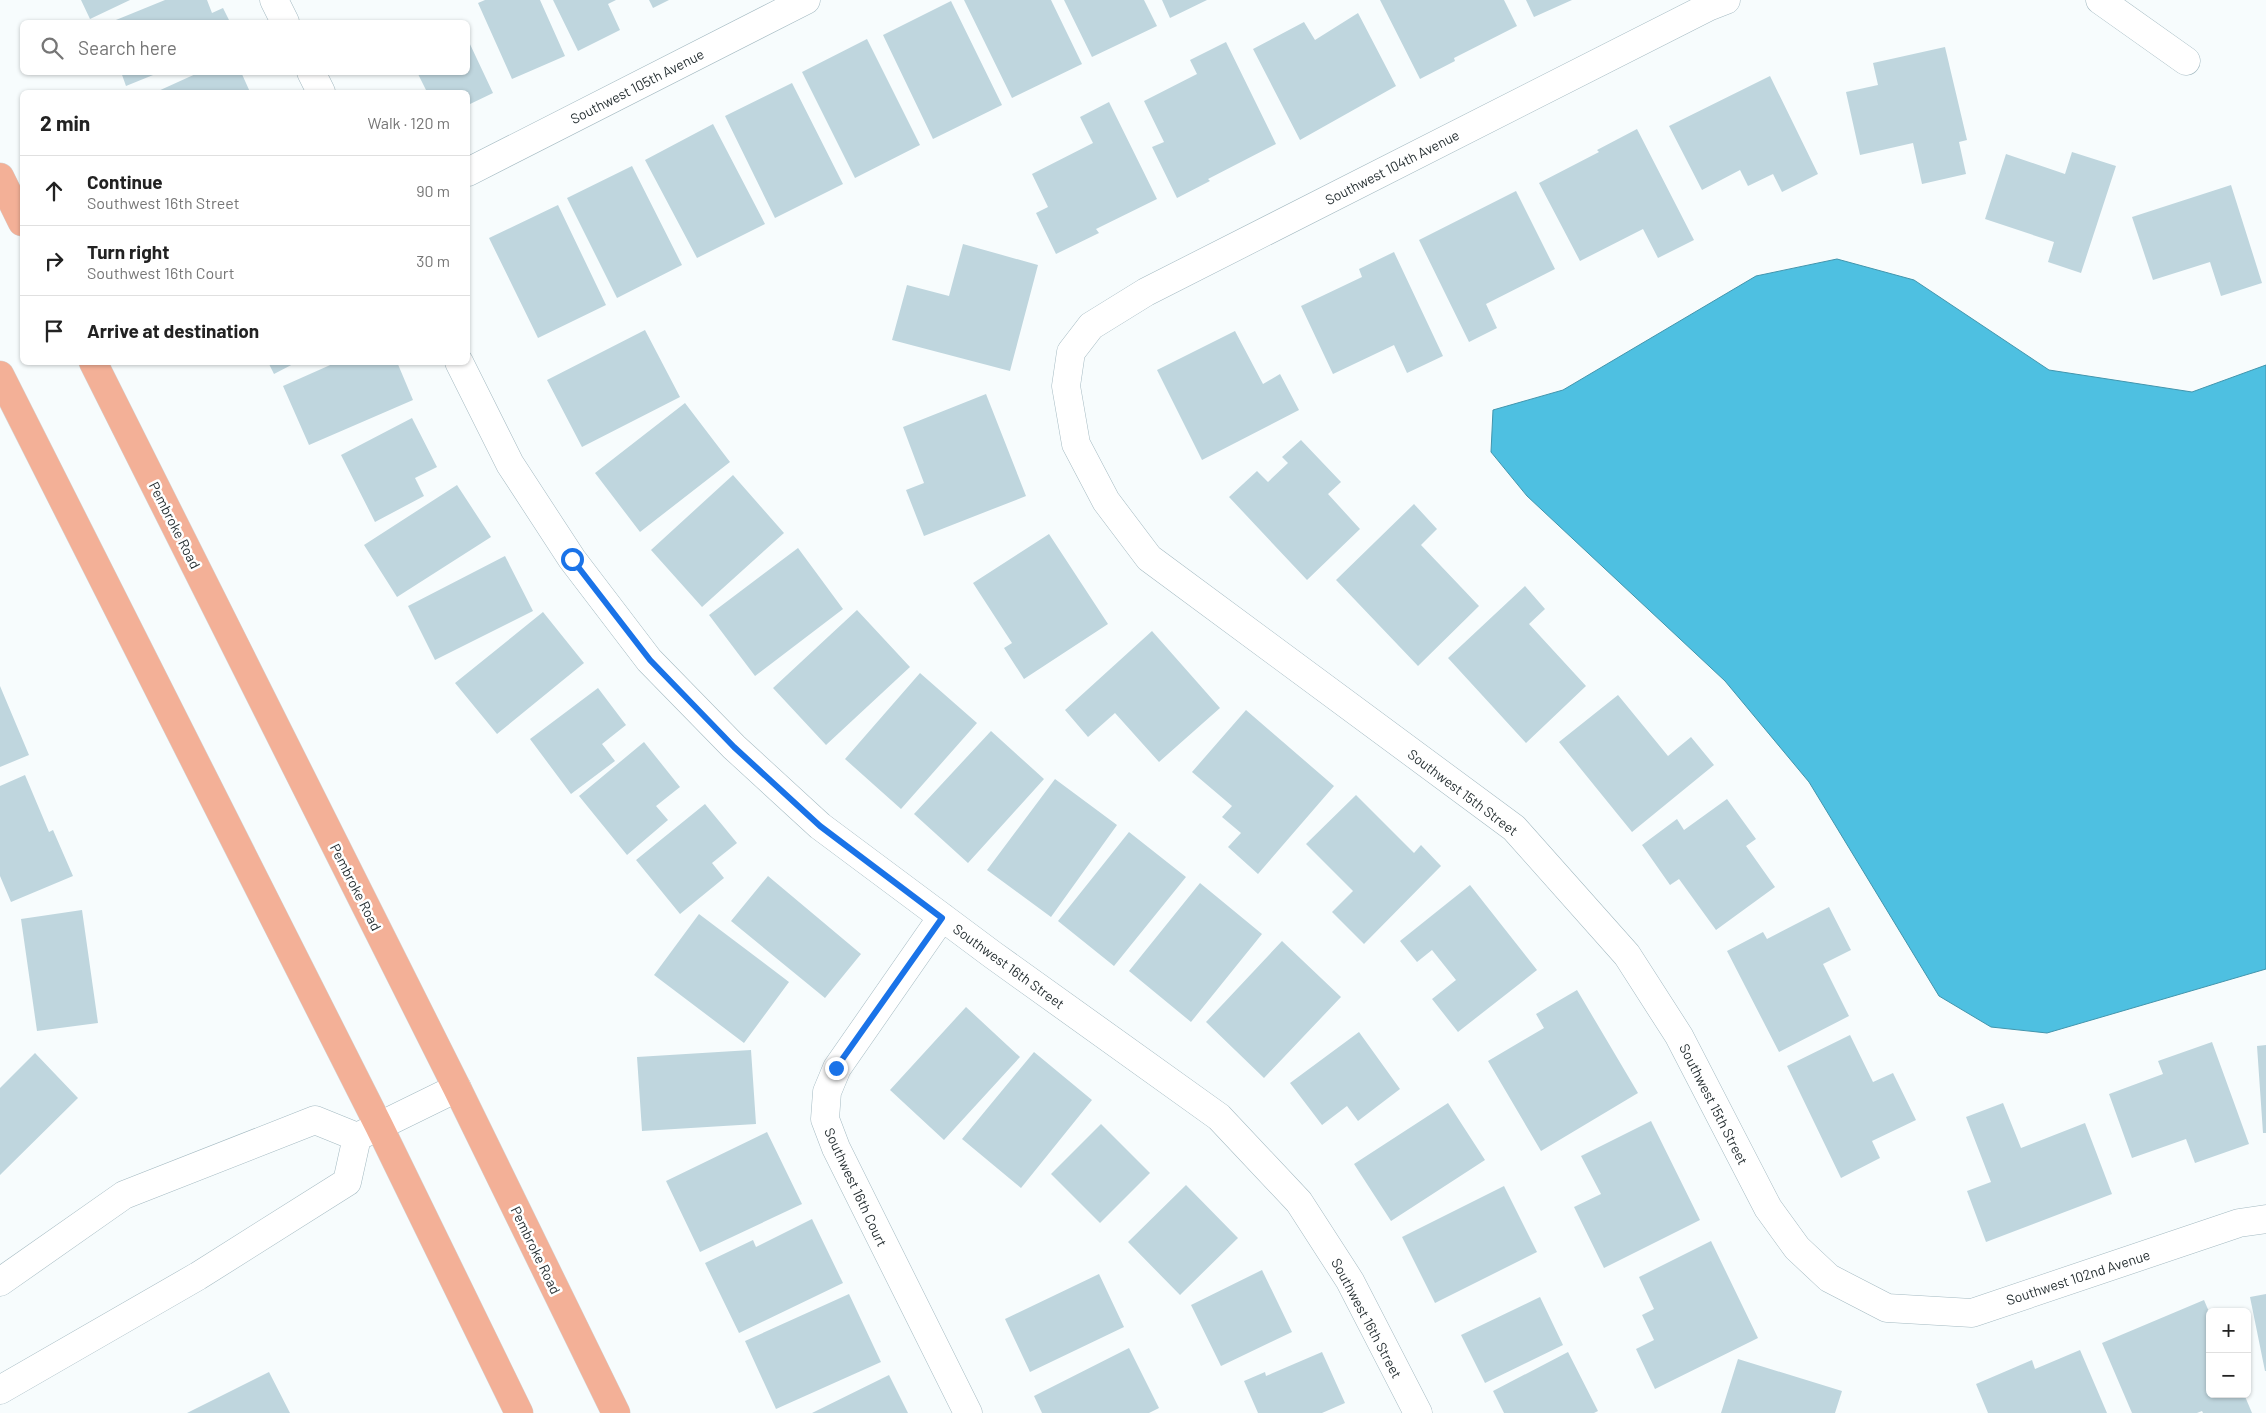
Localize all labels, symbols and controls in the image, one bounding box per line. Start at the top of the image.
search box [20,20,470,75]
icon: search [38,34,66,62]
text: Search here [78,36,177,59]
street label: Southwest 105th Avenue [567,45,707,127]
text: 2 min [40,110,90,135]
text: Walk · 120 m [367,113,450,132]
street label: Southwest 104th Avenue [1322,126,1462,208]
text: Continue [87,170,163,193]
icon: ahead [40,177,68,205]
text: 90 m [416,181,450,200]
text: Southwest 16th Street [87,193,239,212]
text: Turn right [87,240,169,263]
icon: right [40,247,68,275]
text: 30 m [416,251,450,270]
text: Southwest 16th Court [87,263,235,282]
icon: arrive [40,317,68,345]
text: Arrive at destination [87,319,259,342]
street label: Pembroke Road [146,479,204,571]
route start [561,548,584,571]
street label: Southwest 15th Street [1405,745,1521,839]
street label: Pembroke Road [327,841,385,933]
street label: Southwest 16th Street [950,920,1068,1012]
street label: Southwest 15th Street [1676,1041,1752,1167]
route end [825,1057,848,1080]
street label: Southwest 16th Court [821,1125,891,1249]
street label: Pembroke Road [507,1203,565,1297]
street label: Southwest 102nd Avenue [2004,1246,2152,1308]
street label: Southwest 16th Street [1328,1255,1406,1381]
map controls [2206,1308,2251,1398]
button: + [2206,1308,2251,1353]
button: − [2206,1353,2251,1398]

